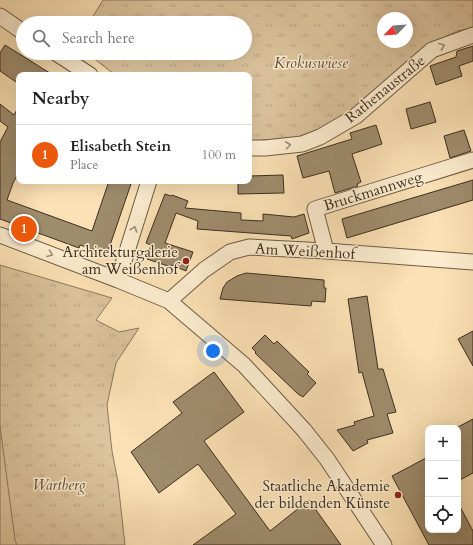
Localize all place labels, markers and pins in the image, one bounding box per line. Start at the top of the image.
pin: 1 [11,214,37,244]
place label: Architekturgalerie am Weißenhof [63,242,180,279]
marker: Architekturgalerie am Weißenhof [181,256,191,266]
place label: Staatliche Akademie der bildenden Künste [254,476,390,513]
marker: Staatliche Akademie der bildenden Künste [393,490,403,500]

